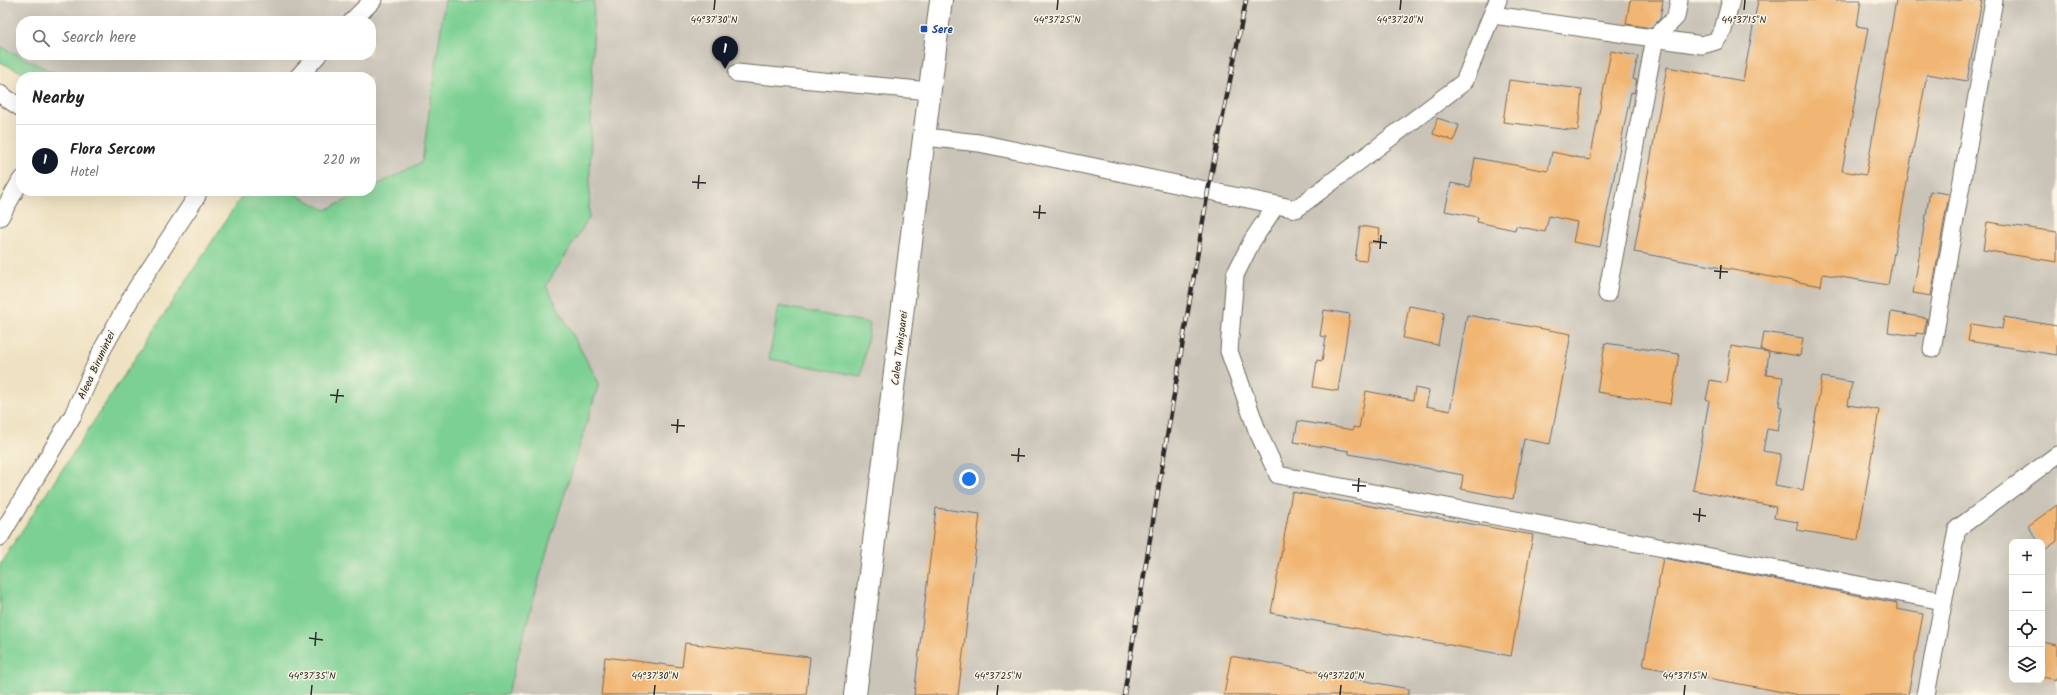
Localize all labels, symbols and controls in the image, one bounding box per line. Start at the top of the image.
text: 44°37'30"N [691,12,738,28]
text: 44°37'25"N [1033,12,1081,28]
text: 44°37'20"N [1376,12,1424,28]
text: 44°37'15"N [1722,12,1767,28]
search box [16,16,376,60]
place label: Sere [932,21,953,39]
marker: Sere [919,24,929,34]
text: Search here [62,26,136,50]
icon: search [30,27,52,49]
pin: 1 [712,36,738,69]
text: Nearby [32,85,84,112]
text: Flora Sercom [70,138,155,162]
text: 1 [43,150,47,171]
text: 220 m [323,150,360,171]
text: Hotel [70,162,99,183]
street label: Calea Timișoarei [886,309,914,386]
street label: Aleea Birunintei [73,328,121,403]
your location [959,469,979,489]
map controls [2009,539,2045,683]
button: + [2009,539,2045,575]
button: − [2009,575,2045,611]
button: locate [2009,611,2045,647]
button: layers [2009,647,2045,683]
text: 44°37'35"N [288,668,336,684]
text: 44°37'30"N [632,668,679,684]
text: 44°37'25"N [974,668,1022,684]
text: 44°37'20"N [1317,668,1365,684]
text: 44°37'15"N [1663,668,1708,684]

